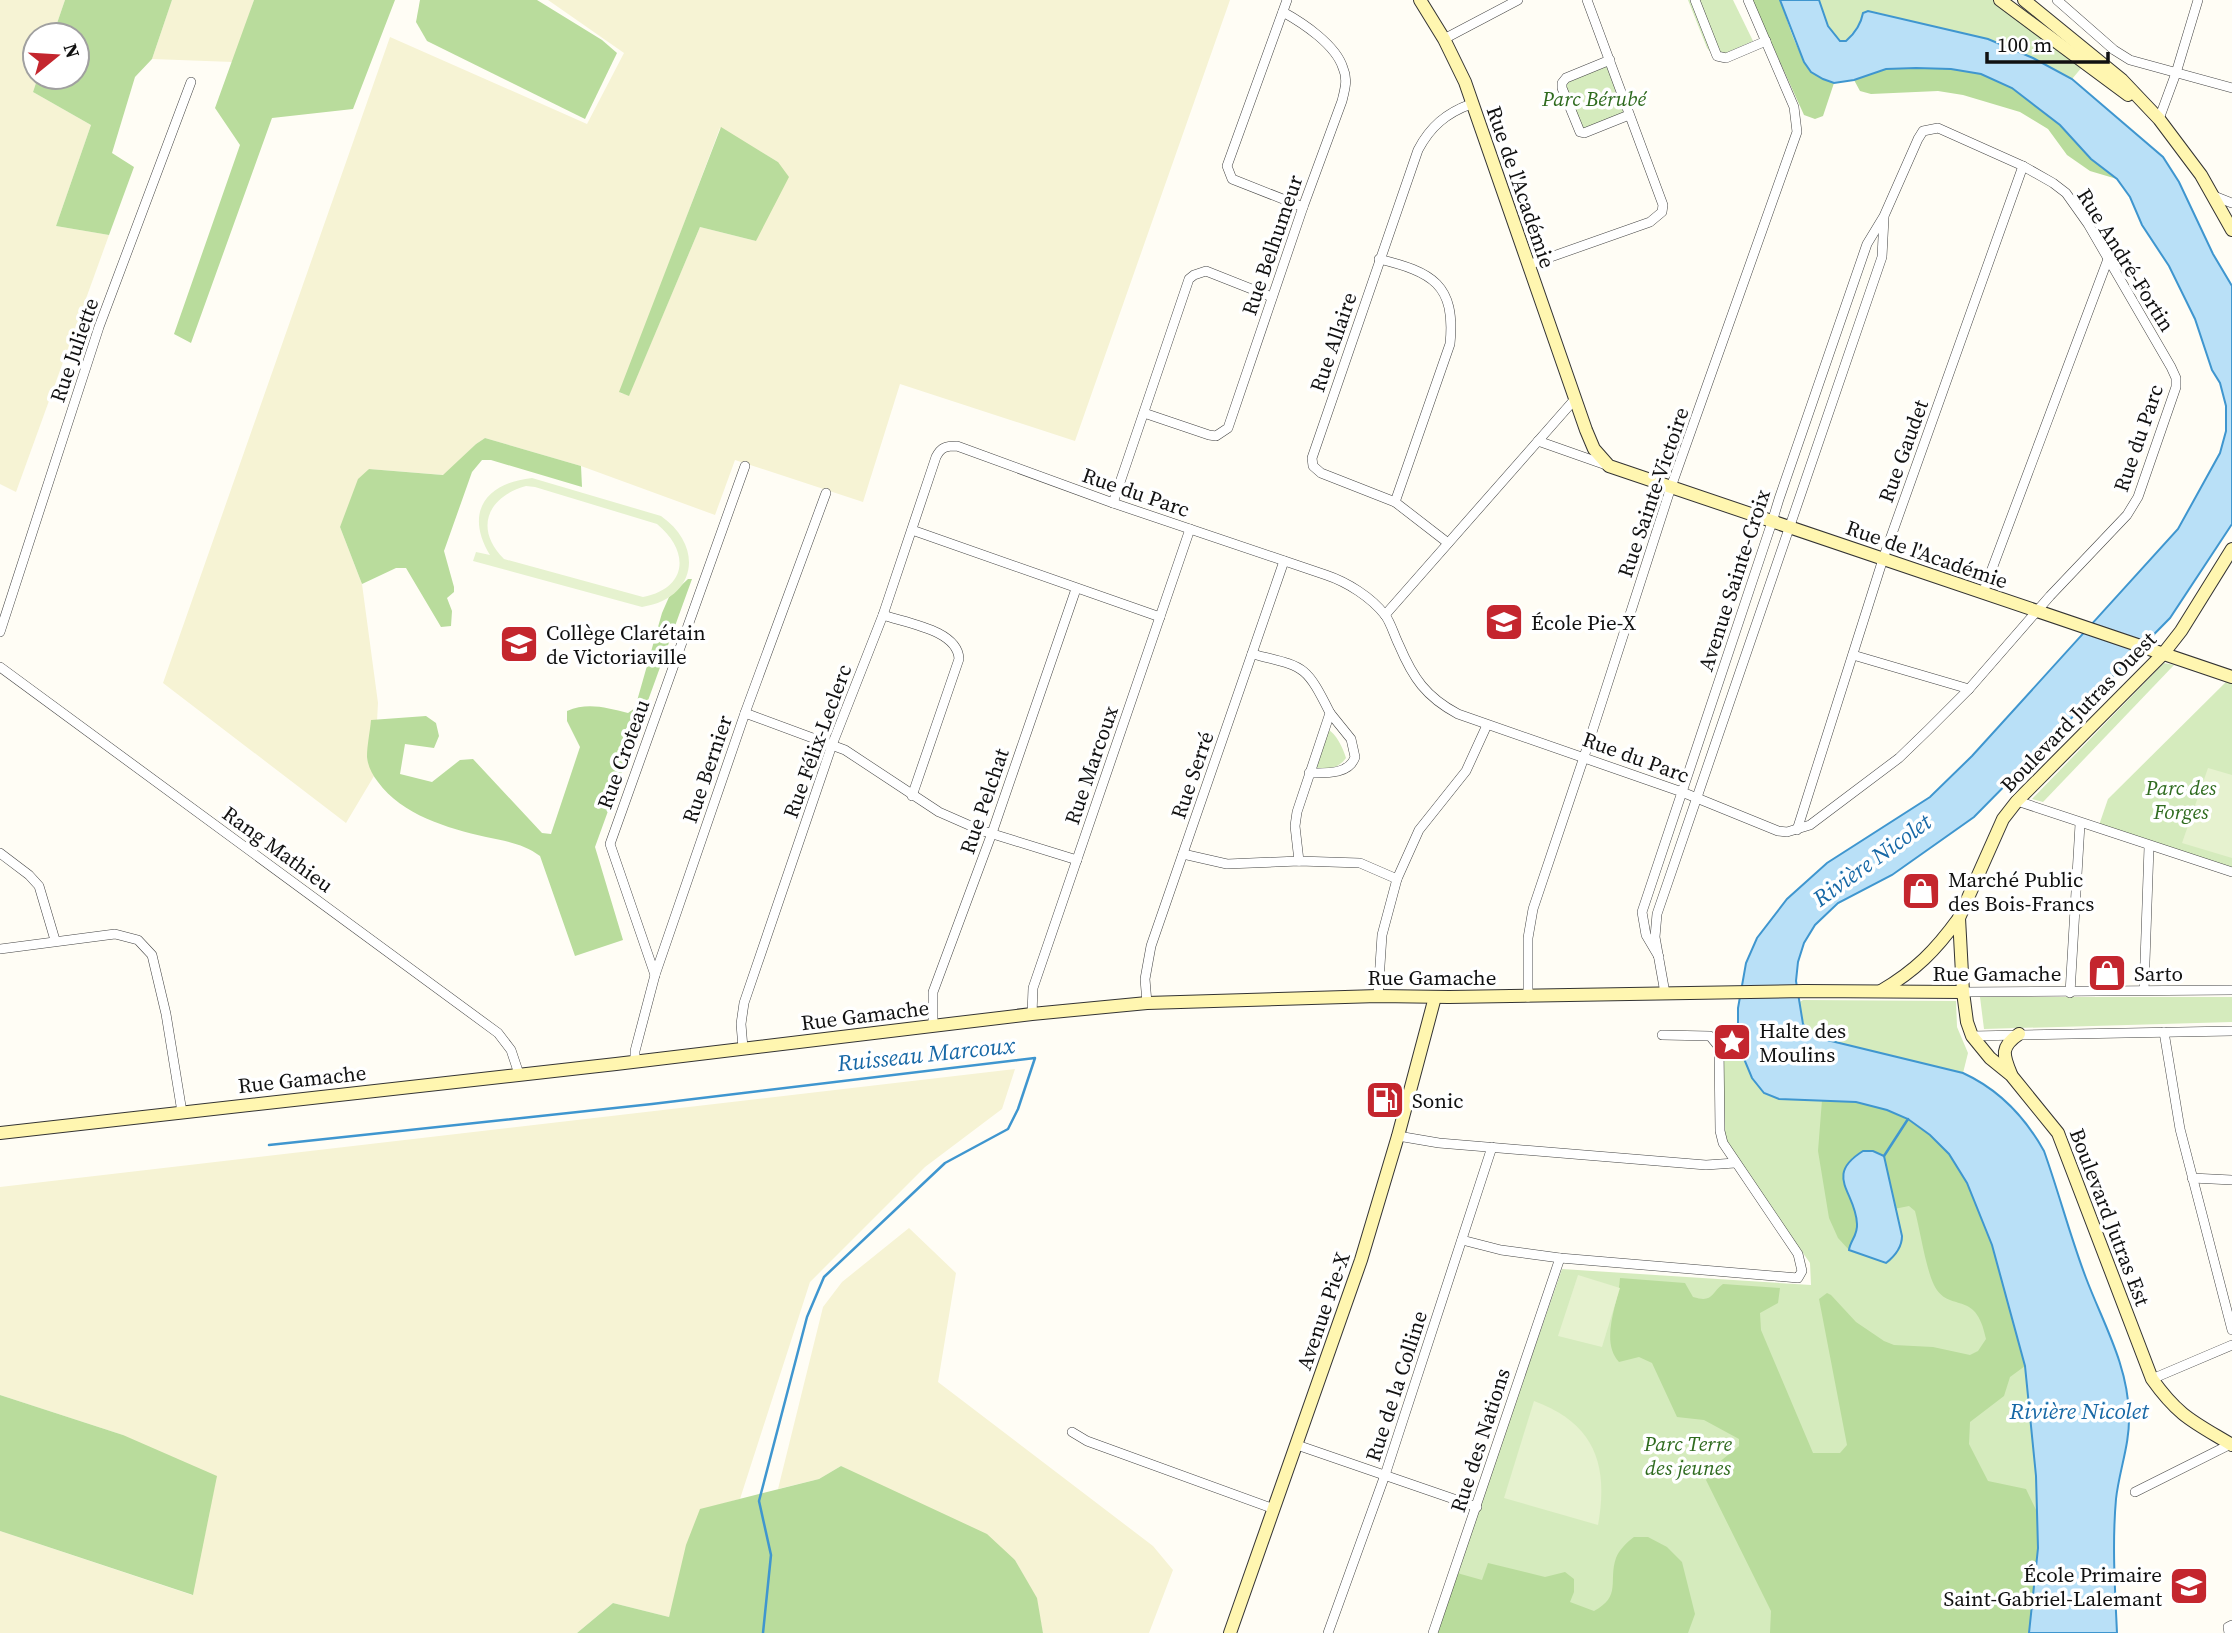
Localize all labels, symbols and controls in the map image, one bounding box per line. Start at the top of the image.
north arrow [21,21,91,91]
scale bar [1987,21,2108,65]
text: 100 m [1997,30,2052,59]
text: N [58,40,87,61]
park label: Parc Bérubé [1541,84,1647,113]
street label: Rue de l'Académie [1480,102,1562,272]
street label: Rue Belhumeur [1234,171,1310,319]
street label: Rue André-Fortin [2070,183,2182,337]
street label: Rue Allaire [1302,288,1364,396]
street label: Rue Juliette [43,294,105,406]
street label: Rue du Parc [2106,380,2170,496]
street label: Rue Gaudet [1871,395,1935,506]
street label: Rue Sainte-Victoire [1610,403,1696,581]
street label: Rue du Parc [1078,460,1194,524]
street label: Avenue Sainte-Croix [1691,485,1777,675]
street label: Rue de l'Académie [1842,513,2012,595]
school or university icon: École Pie-X [1483,601,1525,643]
place label: École Pie-X [1531,608,1637,637]
place label: Collège Clarétain de Victoriaville [546,618,706,671]
school or university icon: Collège Clarétain de Victoriaville [498,623,540,665]
street label: Boulevard Jutras Ouest [1994,625,2163,799]
street label: Rue Félix-Leclerc [776,660,858,822]
street label: Rue Croteau [590,695,656,813]
street label: Rue Marcoux [1057,702,1125,828]
street label: Rue Bernier [675,711,739,827]
street label: Rue du Parc [1579,724,1693,790]
street label: Rue Serré [1164,727,1220,823]
street label: Rue Pelchat [952,744,1016,858]
park label: Parc des Forges [2145,773,2217,826]
street label: Rang Mathieu [217,799,339,899]
water label: Rivière Nicolet [1805,805,1939,914]
place label: Marché Public des Bois-Francs [1948,865,2094,918]
shop icon: Marché Public des Bois-Francs [1900,870,1942,912]
shop icon: Sarto [2086,952,2128,994]
street label: Rue Gamache [1933,959,2061,988]
place label: Sarto [2134,959,2183,988]
street label: Rue Gamache [1368,963,1496,992]
street label: Rue Gamache [799,993,931,1037]
place label: Halte des Moulins [1759,1016,1846,1069]
place icon: Halte des Moulins [1711,1021,1753,1063]
water label: Ruisseau Marcoux [835,1029,1017,1079]
street label: Rue Gamache [236,1058,368,1100]
fuel station icon: Sonic [1364,1079,1406,1121]
place label: Sonic [1412,1086,1464,1115]
street label: Boulevard Jutras Est [2063,1124,2157,1310]
street label: Avenue Pie-X [1289,1248,1357,1374]
street label: Rue de la Colline [1358,1307,1434,1465]
street label: Rue des Nations [1443,1364,1517,1516]
water label: Rivière Nicolet [2008,1395,2150,1427]
park label: Parc Terre des jeunes [1643,1429,1733,1482]
place label: École Primaire Saint-Gabriel-Lalemant [1943,1560,2162,1613]
school or university icon: École Primaire Saint-Gabriel-Lalemant [2168,1565,2210,1607]

